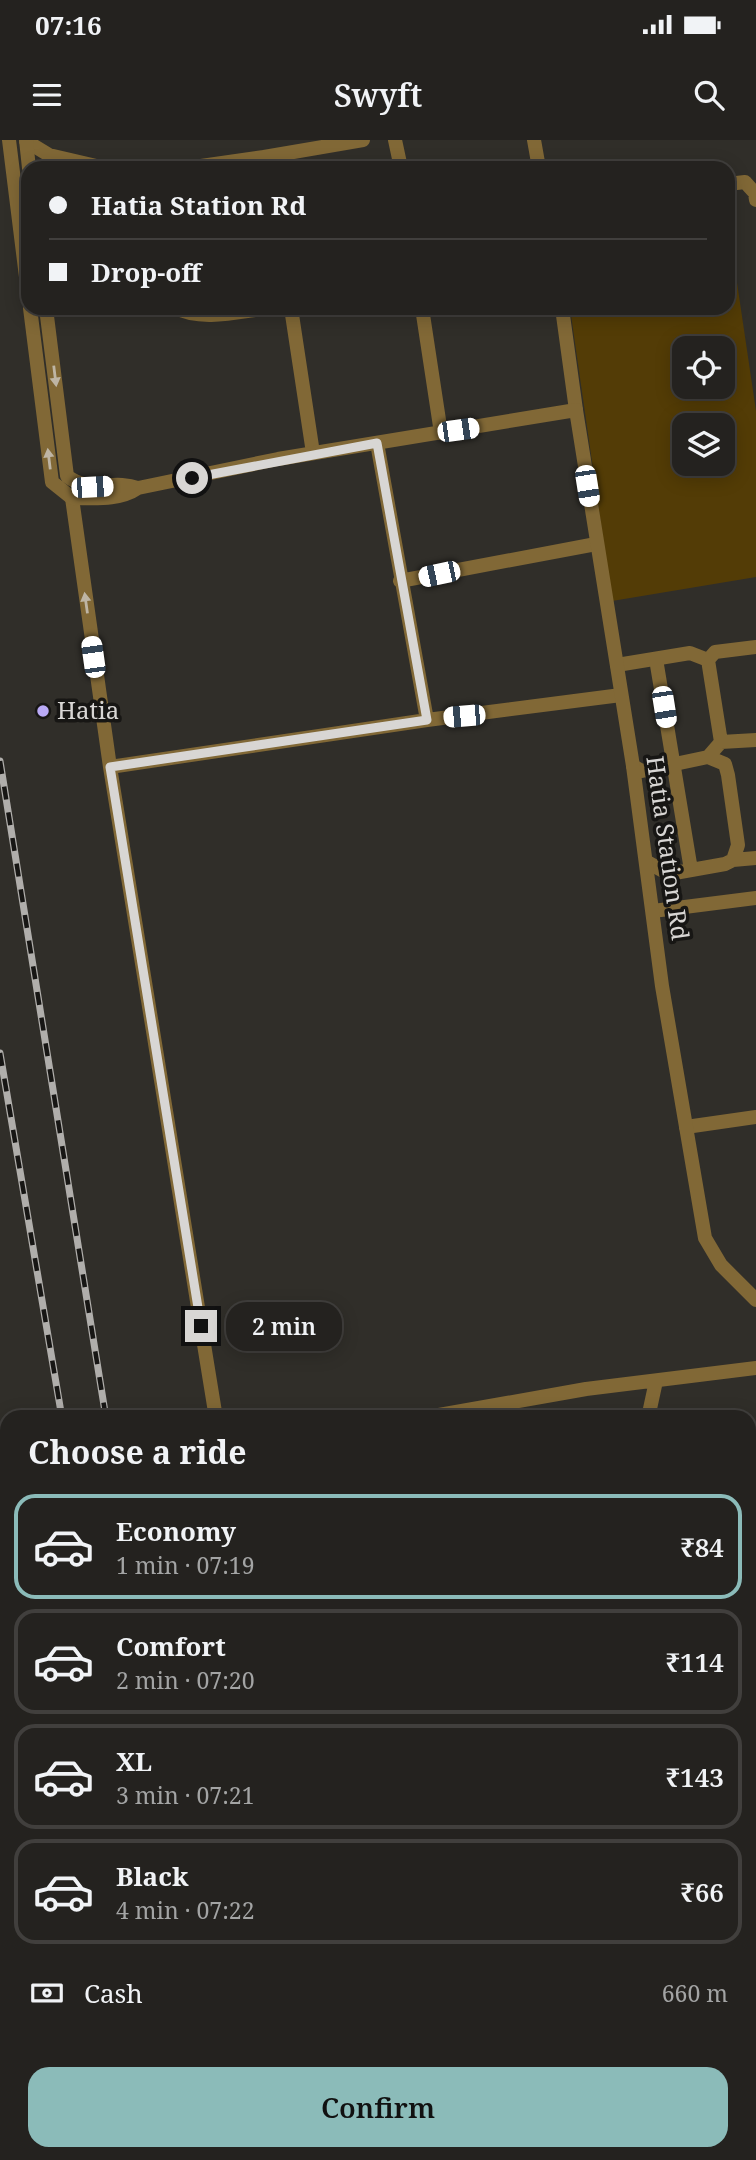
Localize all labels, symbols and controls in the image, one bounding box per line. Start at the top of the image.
text: 07:16 [35,7,102,43]
text: Swyft [334,73,422,116]
icon: menu [28,76,66,114]
icon: search [690,76,728,114]
text: Hatia Station Rd [91,187,306,223]
text: Drop-off [91,254,201,290]
map controls [672,336,735,476]
button: locate [672,336,735,399]
one-way arrow [49,365,60,387]
button: layers [672,413,735,476]
car [436,417,481,443]
one-way arrow [43,448,54,470]
route start [176,462,208,494]
car [574,464,601,508]
car [71,475,114,499]
car [417,559,462,589]
one-way arrow [80,592,91,614]
car [80,635,107,679]
car [651,685,678,729]
place label: Hatia [57,693,119,726]
marker: Hatia [35,703,51,719]
car [443,704,486,728]
street label: Hatia Station Rd [639,754,698,942]
callout: 2 min [226,1302,341,1350]
route end [185,1310,217,1342]
text: 2 min [252,1310,316,1342]
text: Choose a ride [28,1430,247,1473]
text: Economy [116,1513,236,1549]
icon: car [32,1515,95,1578]
text: ₹84 [680,1529,724,1565]
text: 1 min · 07:19 [116,1549,254,1581]
text: Comfort [116,1628,226,1664]
icon: car [32,1630,95,1693]
text: ₹114 [666,1644,724,1680]
text: 2 min · 07:20 [116,1664,254,1696]
text: XL [116,1743,152,1779]
icon: car [32,1745,95,1808]
text: ₹143 [666,1759,724,1795]
text: 3 min · 07:21 [116,1779,254,1811]
text: Black [116,1858,189,1894]
icon: car [32,1860,95,1923]
text: ₹66 [680,1874,724,1910]
text: 4 min · 07:22 [116,1894,254,1926]
icon: cash [28,1974,66,2012]
text: Cash [84,1975,143,2011]
text: 660 m [662,1977,728,2009]
button: Confirm [28,2067,728,2147]

